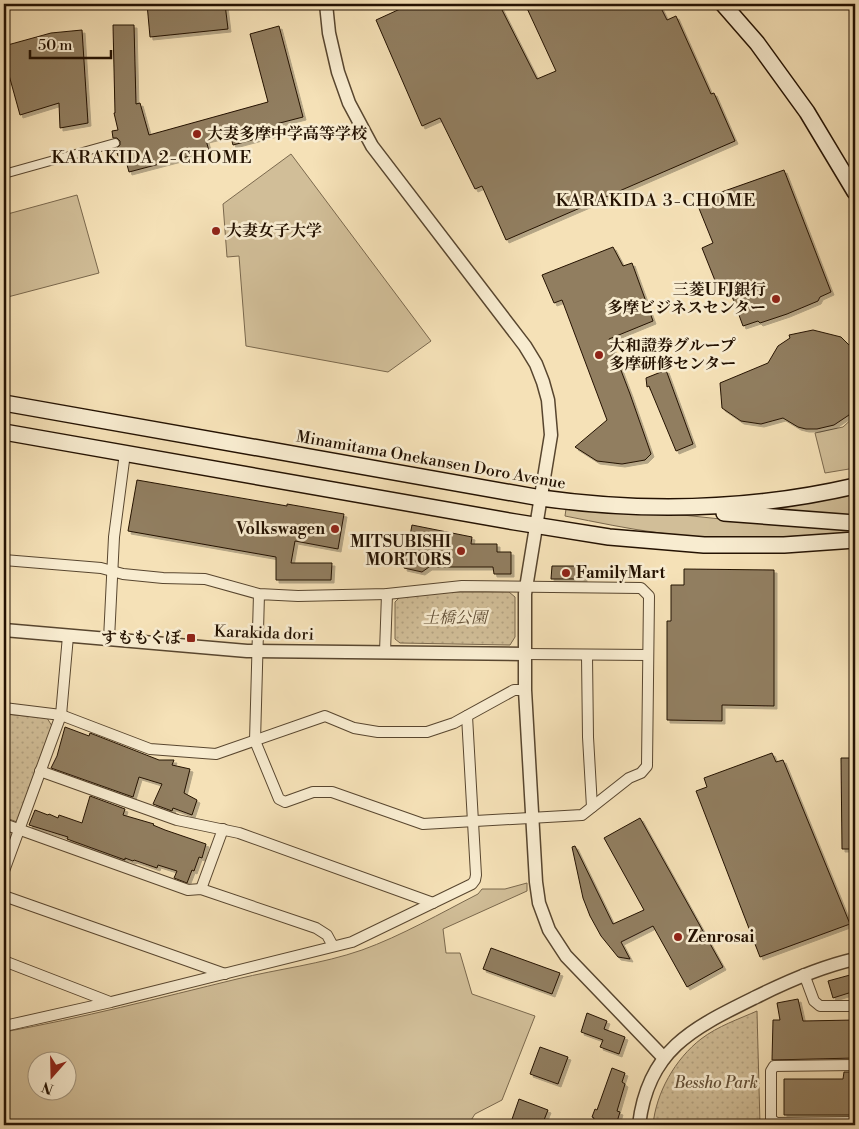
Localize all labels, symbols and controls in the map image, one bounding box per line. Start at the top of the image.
scale bar [30,28,111,60]
text: 50 m [38,36,72,55]
place label: 大妻多摩中学高等学校 [207,124,368,144]
marker: 大妻多摩中学高等学校 [191,128,203,140]
district label: KARAKIDA 2-CHOME [51,146,253,169]
district label: KARAKIDA 3-CHOME [555,189,757,212]
place label: 大妻女子大学 [226,221,322,241]
marker: 大妻女子大学 [210,225,222,237]
place label: 三菱UFJ銀行 多摩ビジネスセンター [607,280,766,318]
marker: 三菱UFJ銀行 多摩ビジネスセンター [770,293,782,305]
place label: 大和證券グループ 多摩研修センター [609,336,736,374]
marker: 大和證券グループ 多摩研修センター [593,349,605,361]
street label: Minamitama Onekansen Doro Avenue [295,426,567,494]
place label: Volkswagen [235,519,325,539]
marker: Volkswagen [329,523,341,535]
place label: MITSUBISHI MORTORS [350,532,451,570]
marker: MITSUBISHI MORTORS [455,545,467,557]
place label: FamilyMart [576,563,665,583]
marker: FamilyMart [560,567,572,579]
park label: 土橋公園 [423,608,490,628]
street label: Karakida dori [214,621,314,645]
place label: すももくぼ [101,628,181,648]
marker: すももくぼ [185,632,197,644]
place label: Zenrosai [688,927,754,947]
marker: Zenrosai [672,931,684,943]
north arrow [28,1052,78,1102]
park label: Bessho Park [673,1073,758,1093]
text: N [40,1077,56,1098]

